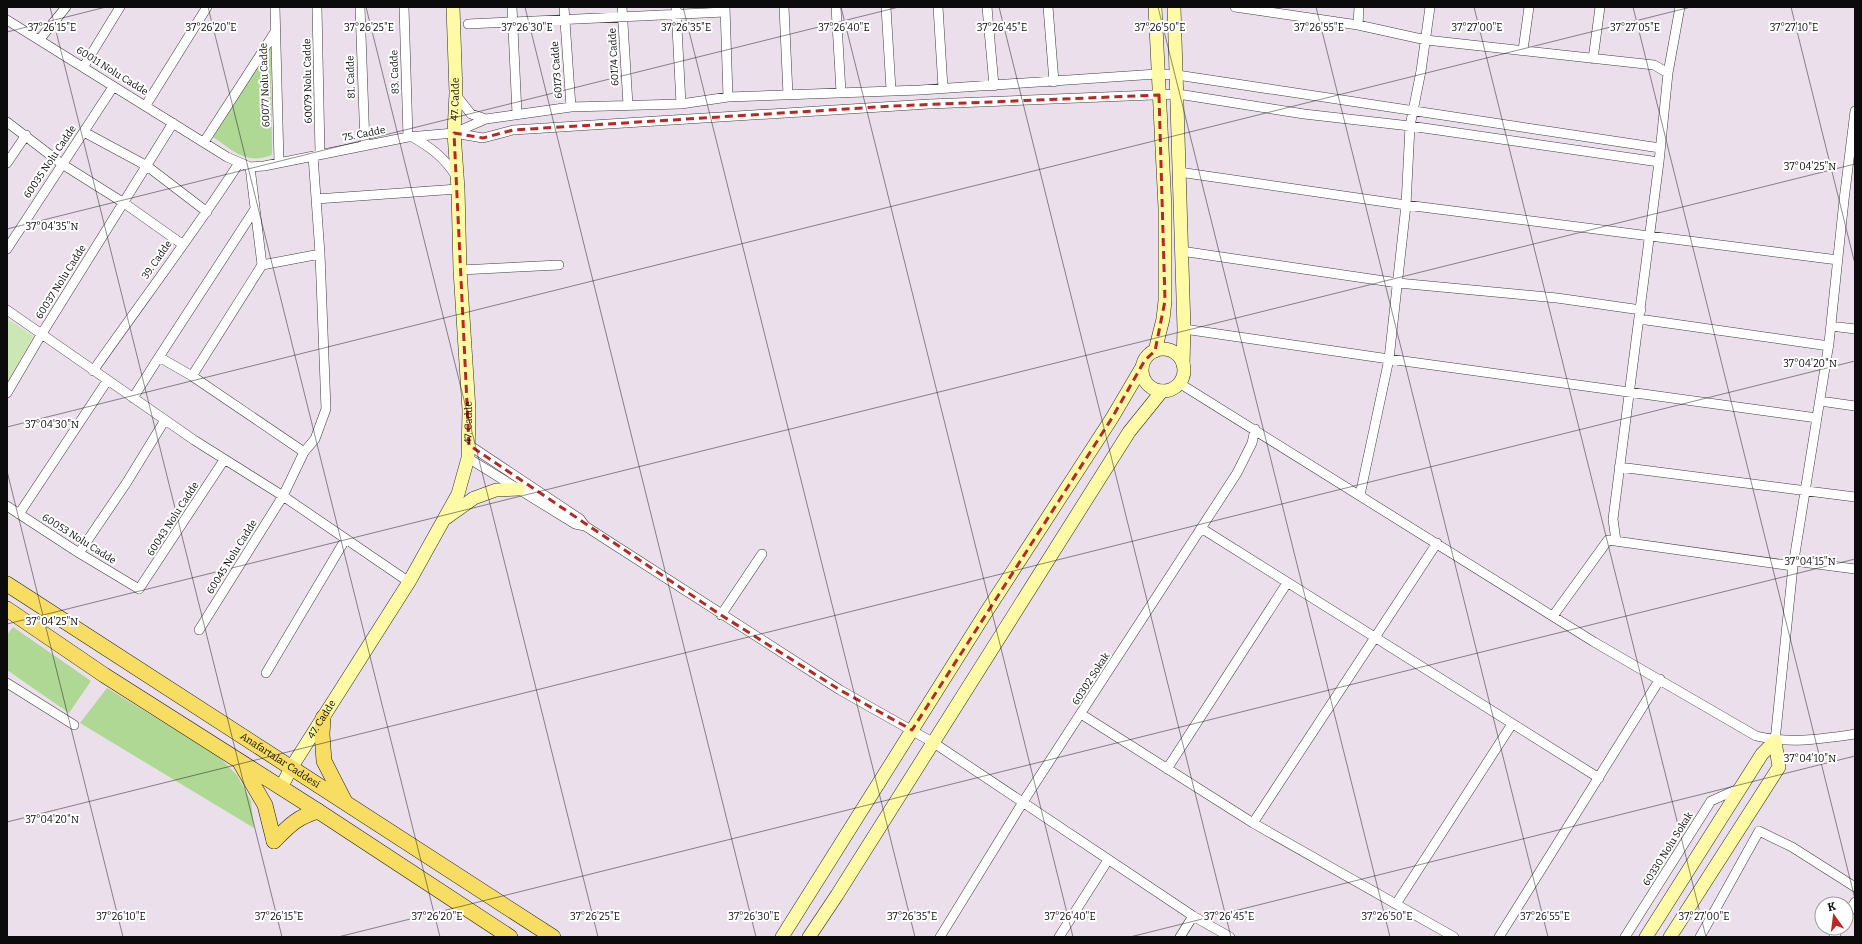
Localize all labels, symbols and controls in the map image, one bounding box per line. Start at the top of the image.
text: 37°26'15"E [28,22,76,34]
text: 37°26'20"E [185,22,237,34]
text: 37°26'25"E [344,22,394,34]
text: 37°26'30"E [501,22,553,34]
text: 37°26'35"E [661,22,711,34]
text: 37°26'40"E [818,22,870,34]
text: 37°26'45"E [977,22,1027,34]
text: 37°26'50"E [1135,22,1185,34]
text: 37°26'55"E [1294,22,1344,34]
text: 37°27'00"E [1451,22,1503,34]
text: 37°27'05"E [1610,22,1660,34]
text: 37°27'10"E [1770,22,1818,34]
street label: 60174 Cadde [606,28,622,86]
street label: 60079 Nolu Cadde [301,38,315,124]
street label: 60173 Cadde [549,41,565,99]
street label: 60077 Nolu Cadde [258,43,272,127]
street label: 60011 Nolu Cadde [74,44,150,98]
street label: 83. Cadde [388,50,402,94]
street label: 81. Cadde [344,55,358,99]
street label: 47. Cadde [449,77,462,121]
street label: 60035 Nolu Cadde [21,123,79,201]
street label: 75. Cadde [342,124,386,144]
text: 37°04'25"N [1784,161,1836,173]
text: 37°04'35"N [26,221,78,233]
street label: 39. Cadde [139,238,175,282]
street label: 60037 Nolu Cadde [33,243,89,321]
text: 37°04'20"N [1783,358,1837,370]
street label: 47. Cadde [462,401,475,444]
text: 37°04'30"N [25,419,79,431]
street label: 60043 Nolu Cadde [145,480,201,558]
street label: 60053 Nolu Cadde [40,511,118,567]
street label: 60045 Nolu Cadde [204,518,260,596]
text: 37°04'15"N [1784,556,1836,568]
text: 37°04'25"N [26,616,78,628]
street label: 60302 Sokak [1070,650,1113,707]
street label: 47. Cadde [305,698,338,741]
street label: Anafartalar Caddesi [238,730,322,791]
text: 37°04'10"N [1784,753,1836,765]
street label: 60330 Nolu Sokak [1640,810,1696,888]
text: 37°04'20"N [25,814,79,826]
north arrow [1814,896,1854,936]
text: K [1826,899,1837,914]
text: 37°26'10"E [96,911,146,923]
text: 37°26'15"E [255,911,303,923]
text: 37°26'20"E [411,911,463,923]
text: 37°26'25"E [570,911,620,923]
text: 37°26'30"E [728,911,780,923]
text: 37°26'35"E [887,911,937,923]
text: 37°26'40"E [1044,911,1096,923]
text: 37°26'45"E [1204,911,1254,923]
text: 37°26'50"E [1362,911,1412,923]
text: 37°26'55"E [1520,911,1570,923]
text: 37°27'00"E [1678,911,1730,923]

